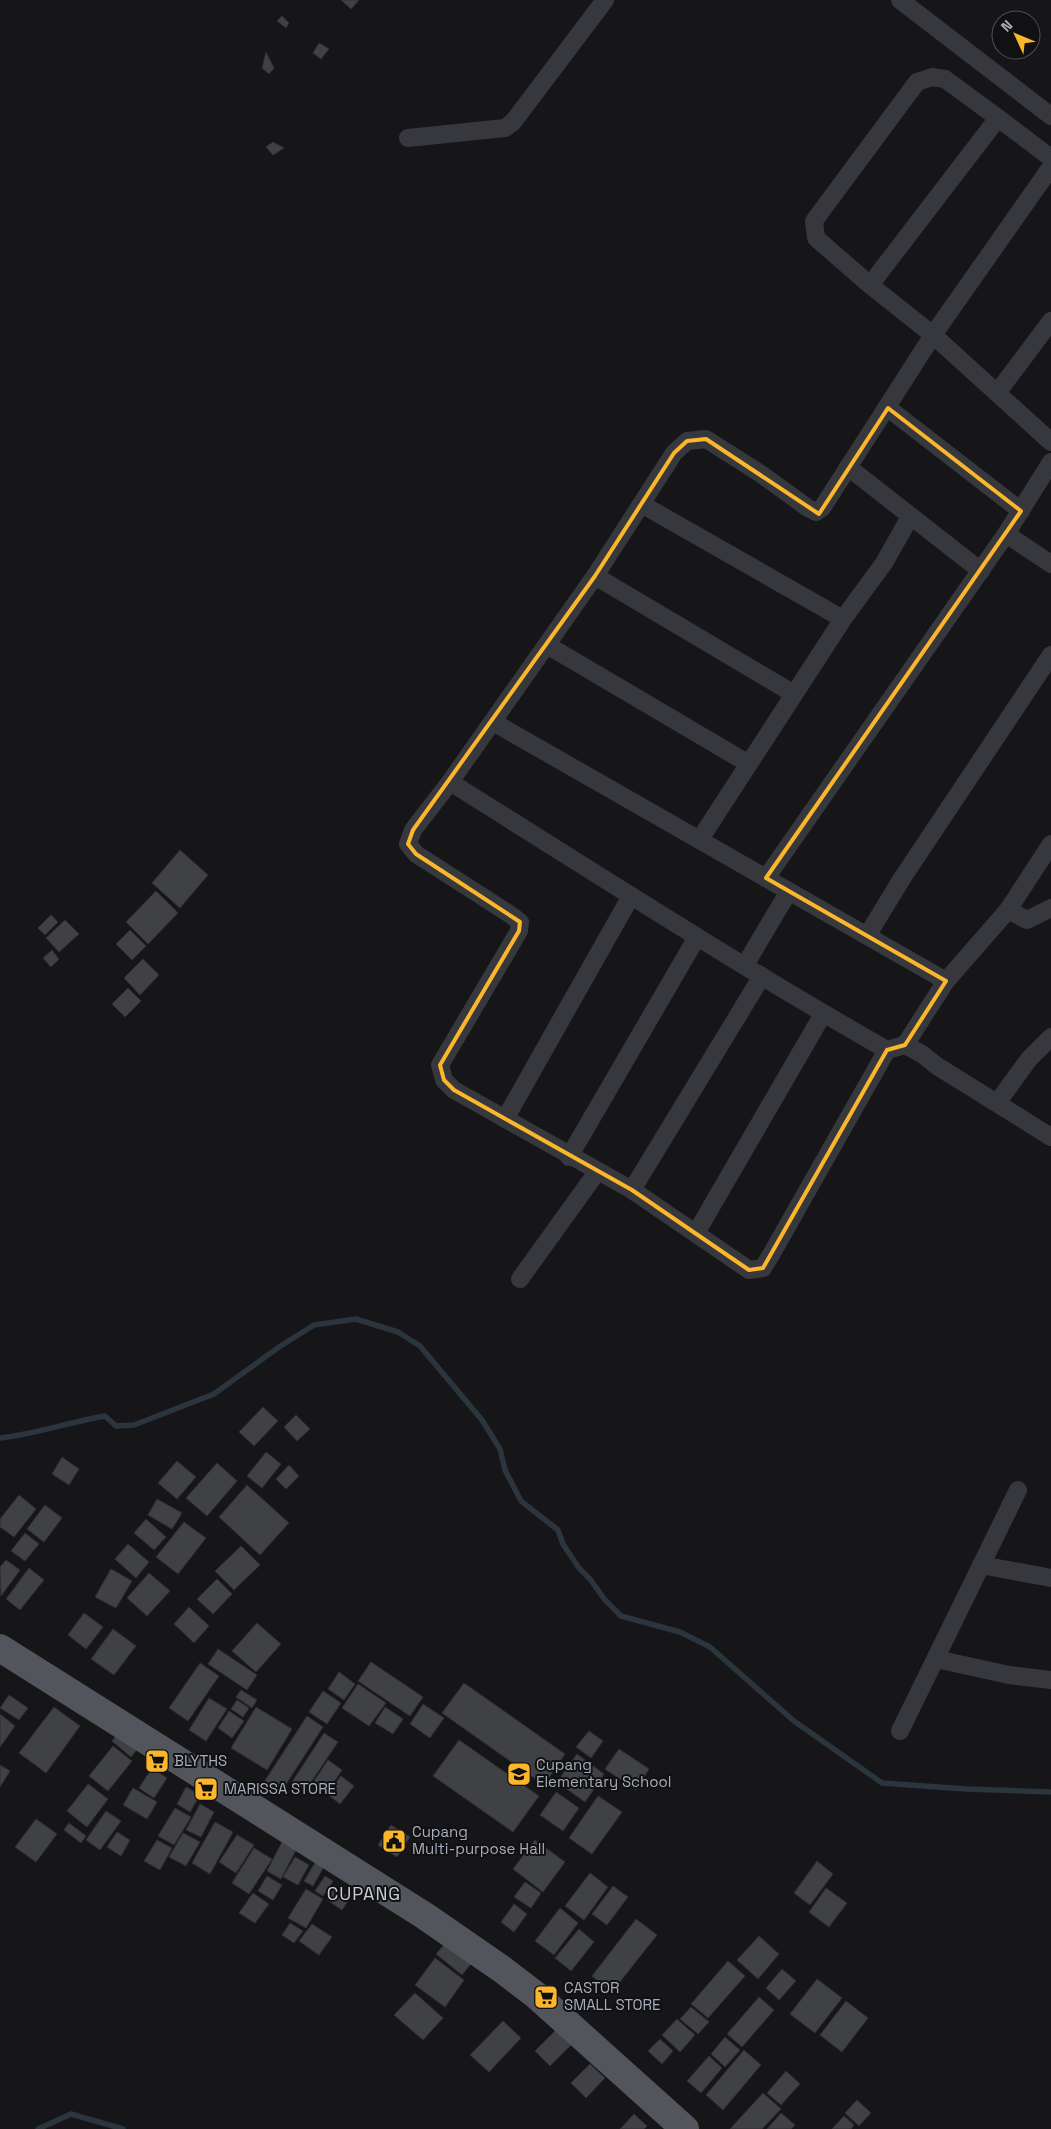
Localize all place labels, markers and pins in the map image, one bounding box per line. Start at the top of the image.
supermarket icon: BLYTHS [144,1748,170,1774]
place label: BLYTHS [174,1751,227,1770]
place label: Cupang Elementary School [536,1755,672,1791]
school or university icon: Cupang Elementary School [506,1761,532,1787]
supermarket icon: MARISSA STORE [193,1776,219,1802]
place label: MARISSA STORE [224,1779,336,1798]
place label: Cupang Multi-purpose Hall [412,1822,545,1858]
public building icon: Cupang Multi-purpose Hall [381,1828,407,1854]
place label: CASTOR SMALL STORE [564,1978,661,2014]
supermarket icon: CASTOR SMALL STORE [533,1984,559,2010]

